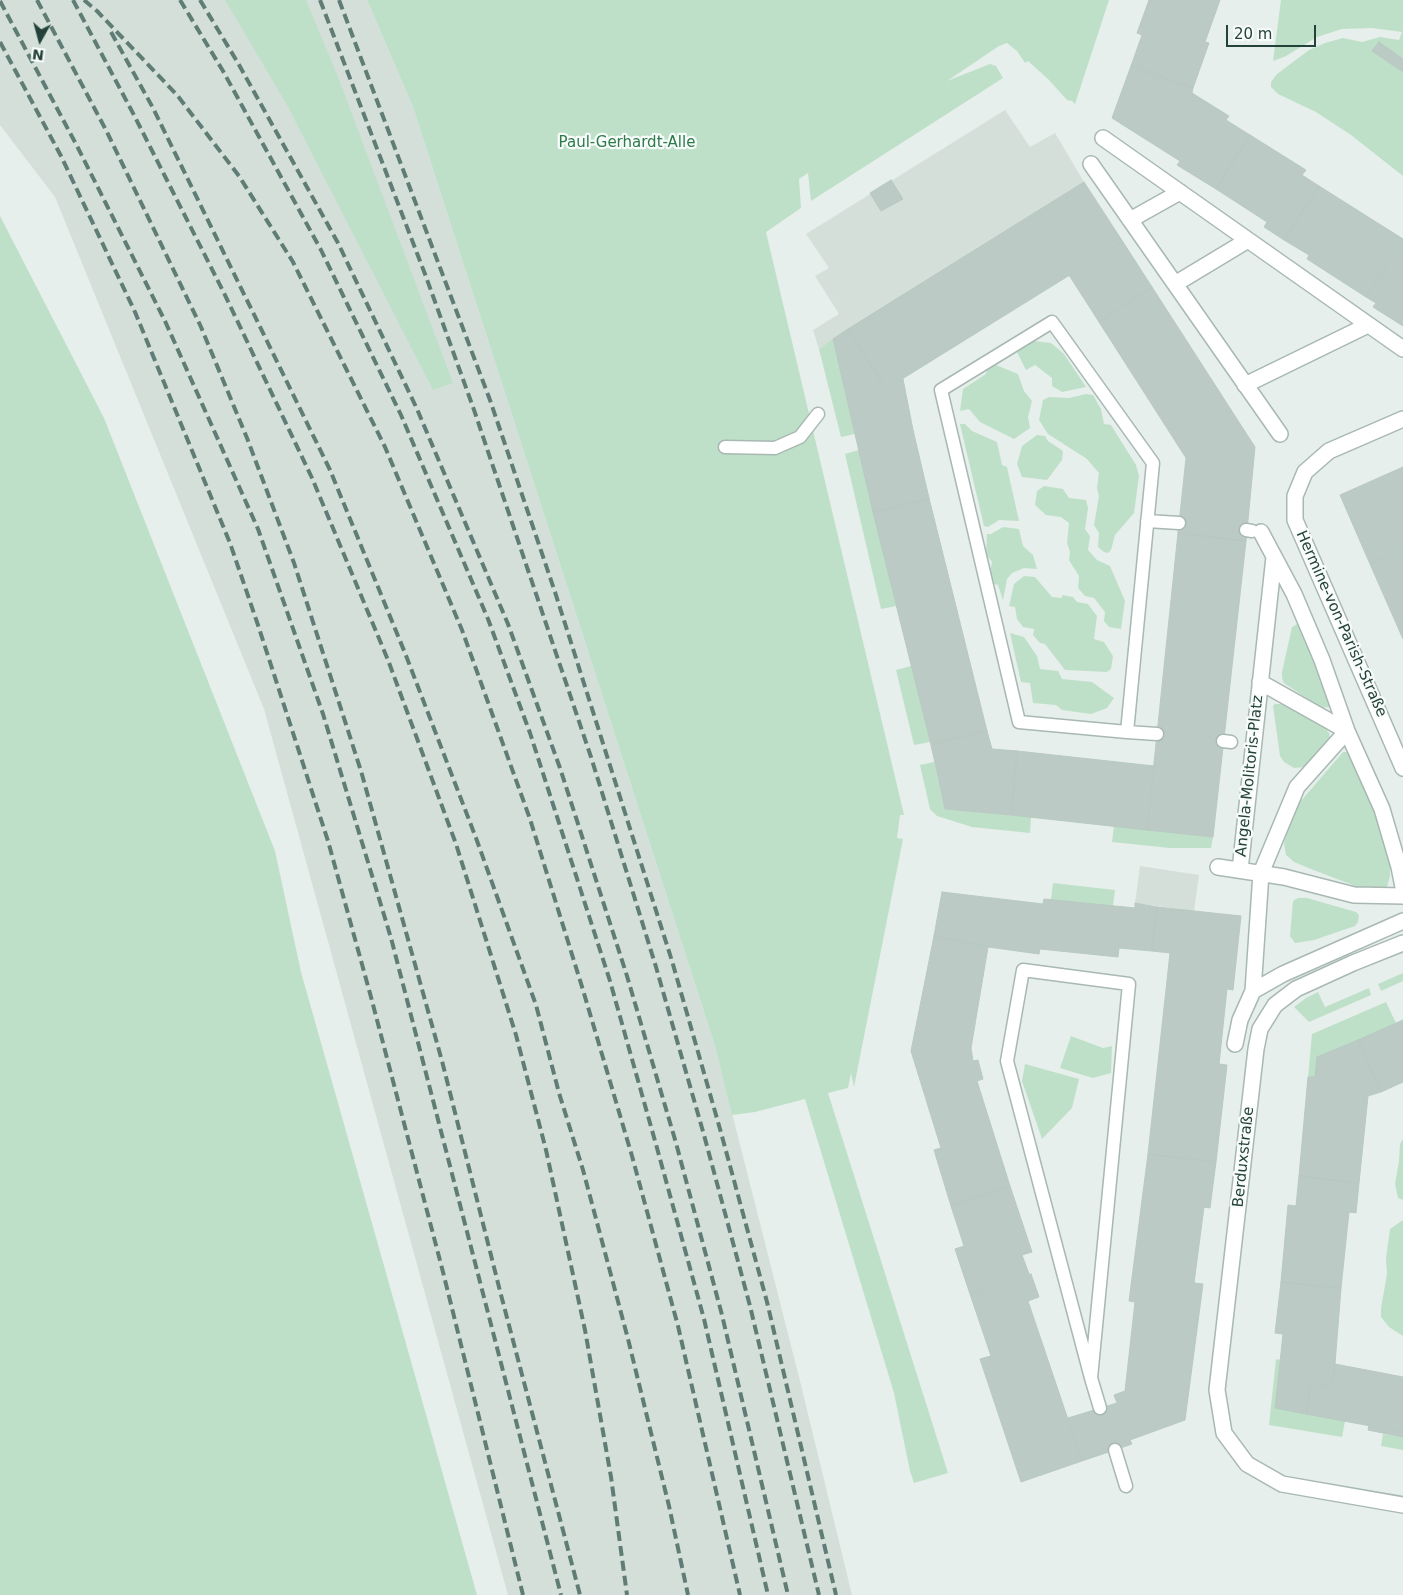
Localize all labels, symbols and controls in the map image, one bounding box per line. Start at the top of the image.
north arrow [15,15,65,65]
scale bar [1228,15,1318,47]
text: 20 m [1234,25,1272,43]
text: N [31,46,45,64]
park label: Paul-Gerhardt-Alle [559,134,695,152]
street label: Hermine-von-Parish-Straße [1292,528,1390,720]
street label: Angela-Molitoris-Platz [1233,694,1267,858]
street label: Berduxstraße [1230,1106,1258,1208]

